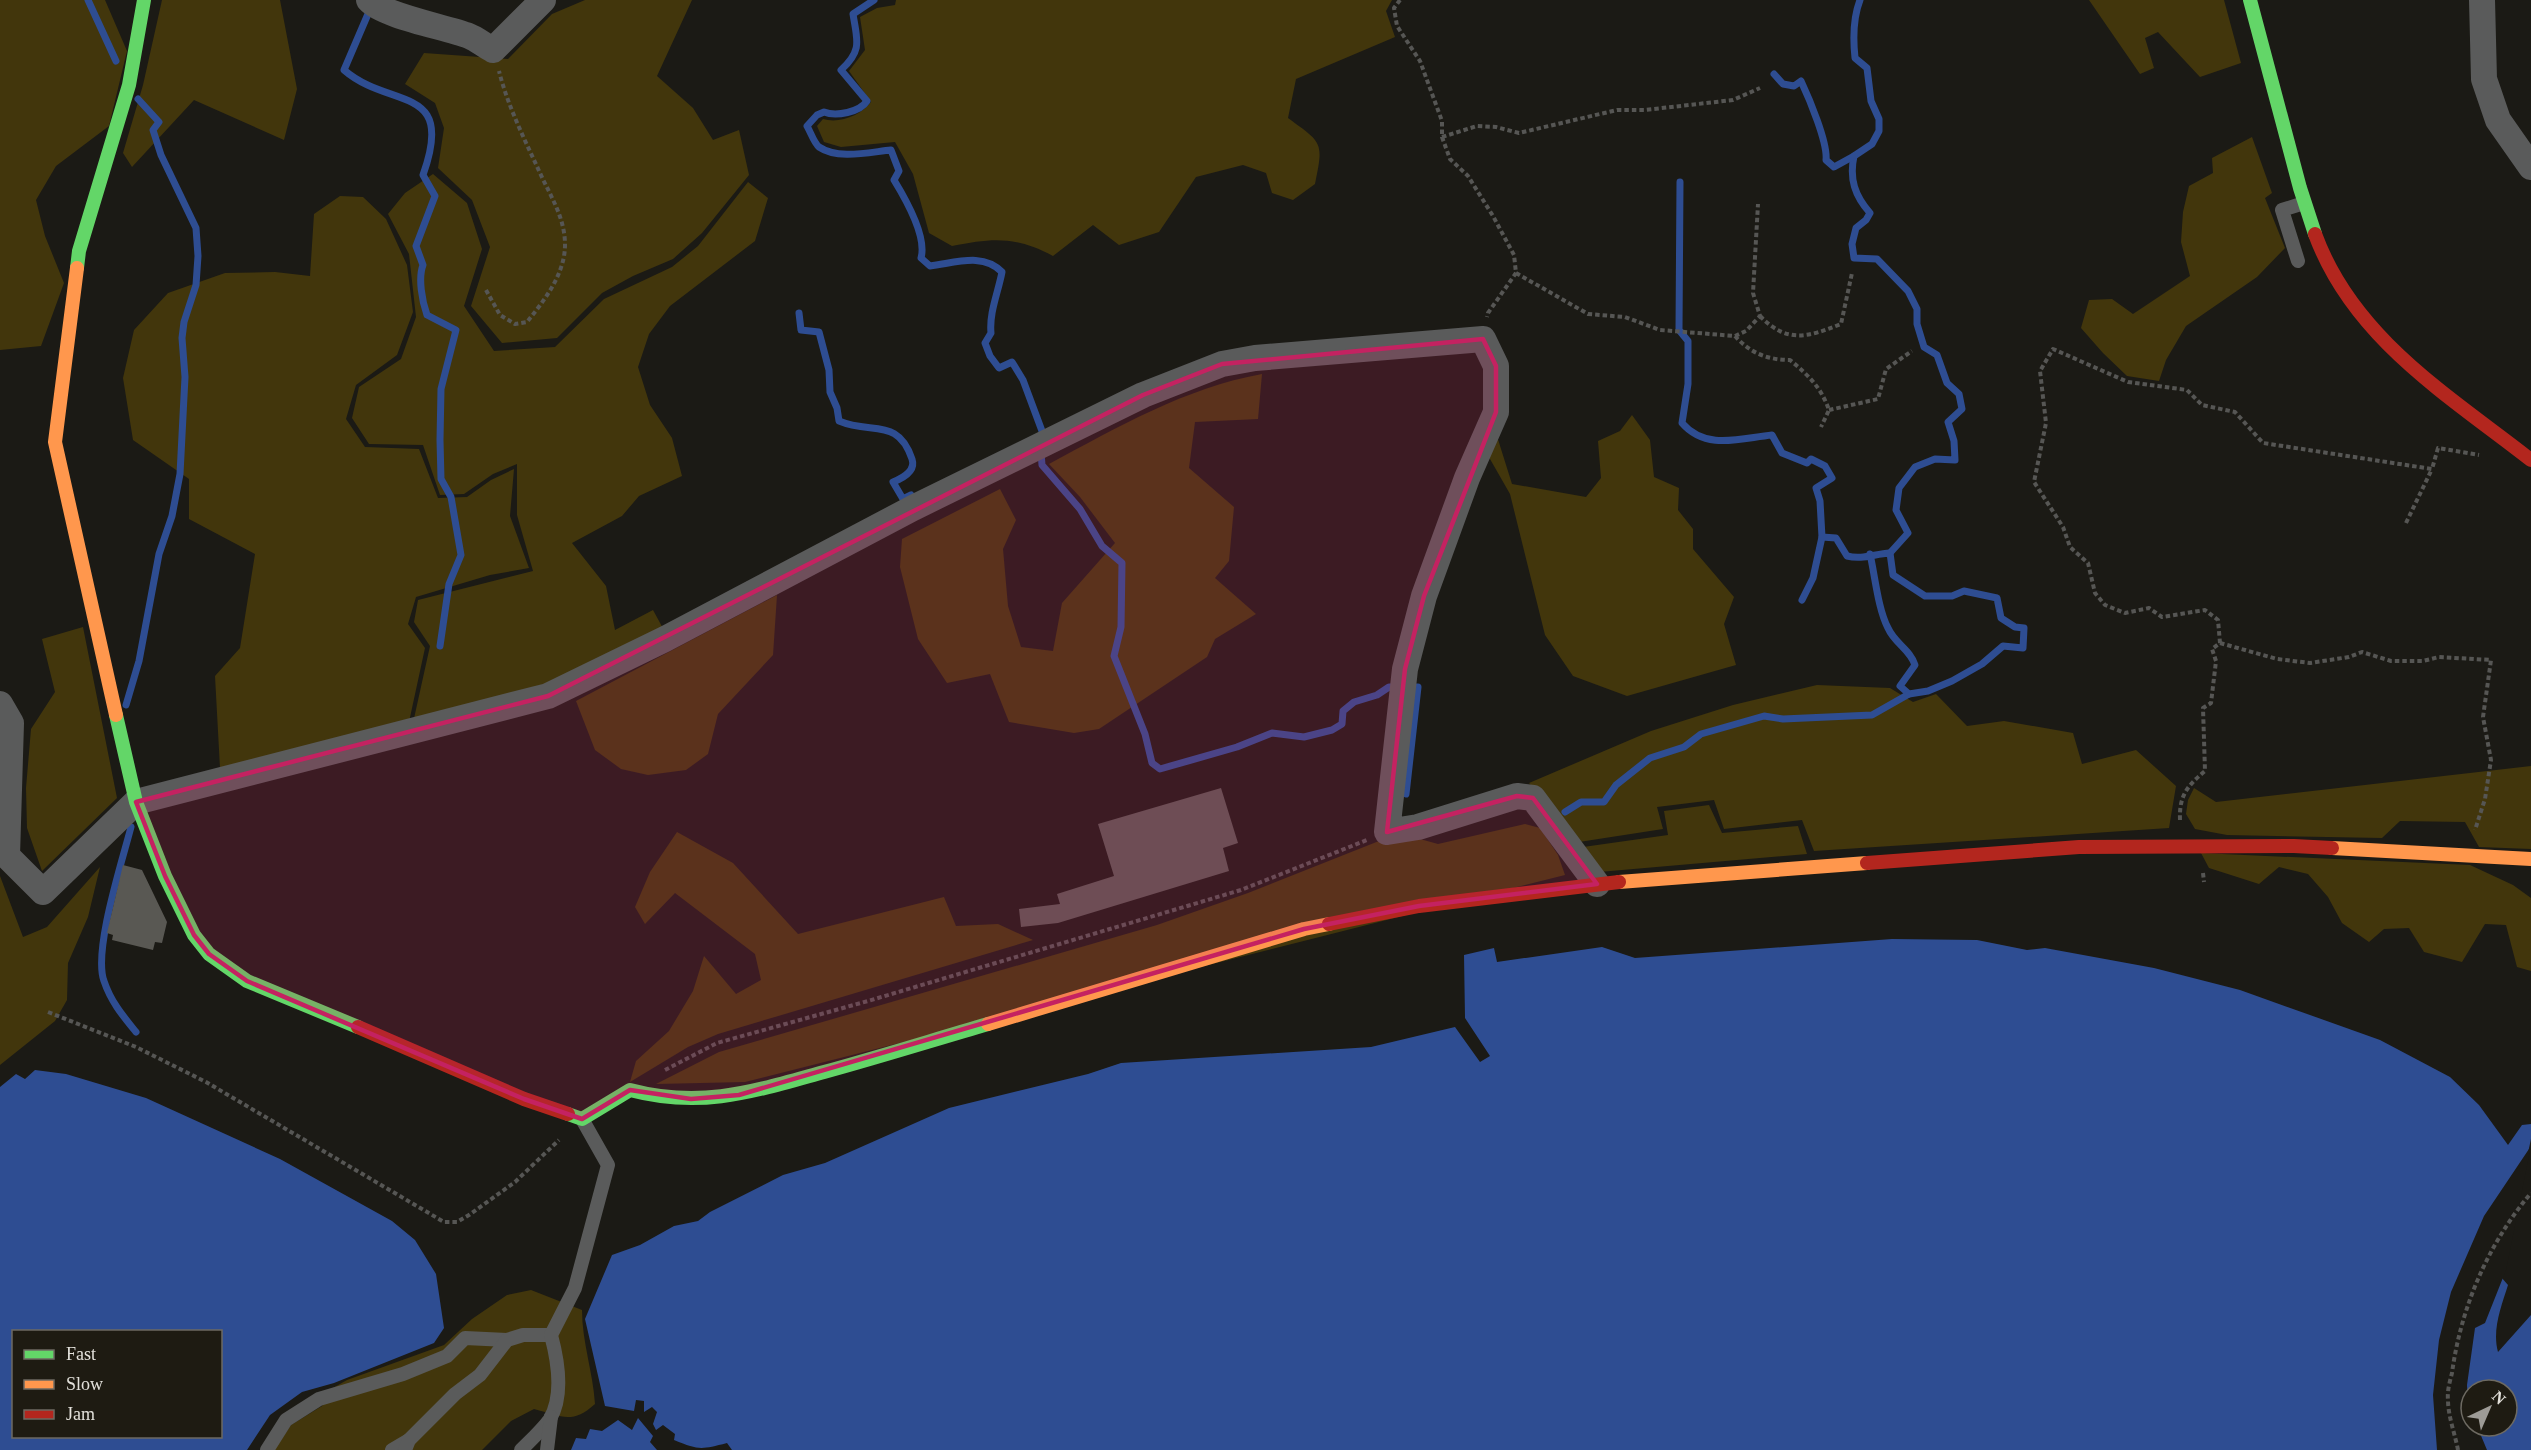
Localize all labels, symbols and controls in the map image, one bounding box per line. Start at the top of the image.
legend [12,1330,222,1438]
text: Fast [66,1344,96,1364]
text: Slow [66,1374,103,1394]
north arrow [2459,1378,2519,1438]
text: N [2489,1387,2509,1408]
text: Jam [66,1404,95,1424]

